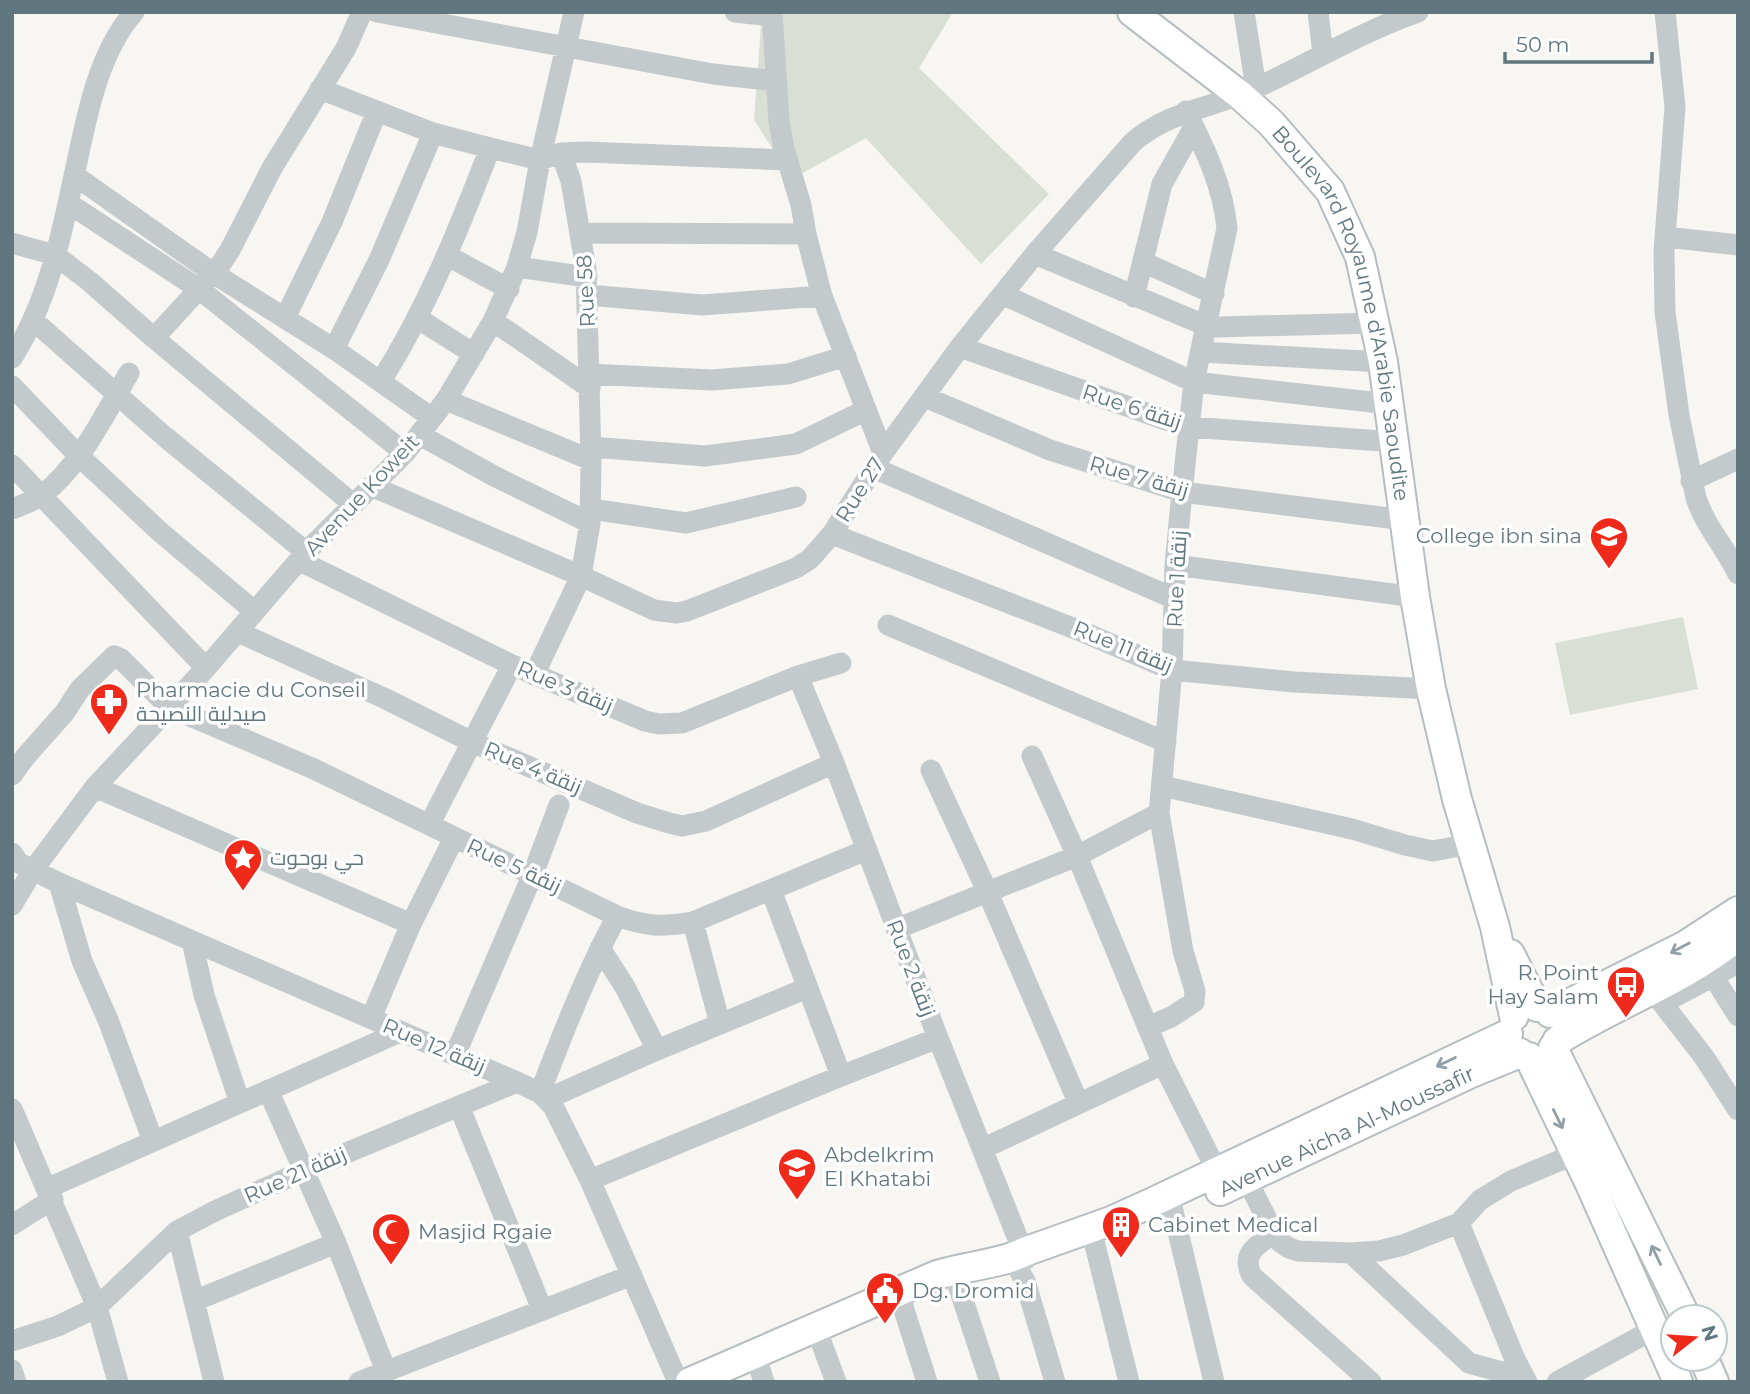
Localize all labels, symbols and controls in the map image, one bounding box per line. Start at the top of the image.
scale bar [1505,21,1652,65]
text: 50 m [1516,32,1570,57]
street label: Boulevard Royaume d'Arabie Saoudite [1267,120,1415,503]
street label: Rue 58 [571,254,600,328]
street label: Rue 6 زنقة [1080,379,1185,434]
street label: Avenue Koweit [299,429,424,561]
street label: Rue 7 زنقة [1087,450,1192,503]
street label: Rue 27 [830,453,889,527]
school or university icon: College ibn sina [1588,515,1630,570]
place label: College ibn sina [1416,523,1582,548]
street label: Rue 1 زنقة [1161,530,1192,628]
street label: Rue 11 زنقة [1070,615,1176,678]
street label: Rue 3 زنقة [514,655,617,718]
place label: Pharmacie du Conseil صيدلية النصيحة [136,677,366,726]
pharmacy icon: Pharmacie du Conseil صيدلية النصيحة [88,681,130,736]
street label: Rue 4 زنقة [481,736,586,799]
street label: Rue 5 زنقة [463,833,566,898]
place icon: حي بوحوت [222,837,264,892]
place label: حي بوحوت [270,845,364,874]
street label: Rue 2 زنقة [882,916,941,1020]
one-way arrow [1670,942,1691,955]
place label: R. Point Hay Salam [1487,960,1599,1009]
bus stop icon: R. Point Hay Salam [1605,964,1647,1019]
street label: Rue 12 زنقة [379,1013,489,1078]
one-way arrow [1436,1055,1457,1069]
street label: Avenue Aicha Al-Moussafir [1215,1060,1478,1202]
one-way arrow [1552,1108,1565,1129]
street label: Rue 21 زنقة [240,1141,350,1208]
place label: Abdelkrim El Khatabi [824,1142,934,1191]
school or university icon: Abdelkrim El Khatabi [776,1146,818,1201]
building icon: Cabinet Medical [1100,1204,1142,1259]
mosque icon: Masjid Rgaie [370,1211,412,1266]
place label: Cabinet Medical [1148,1212,1318,1237]
place label: Masjid Rgaie [418,1219,552,1244]
one-way arrow [1649,1245,1663,1266]
public building icon: Dg. Dromid [864,1270,906,1325]
place label: Dg. Dromid [912,1278,1035,1303]
north arrow [1659,1303,1729,1373]
text: N [1697,1322,1723,1344]

